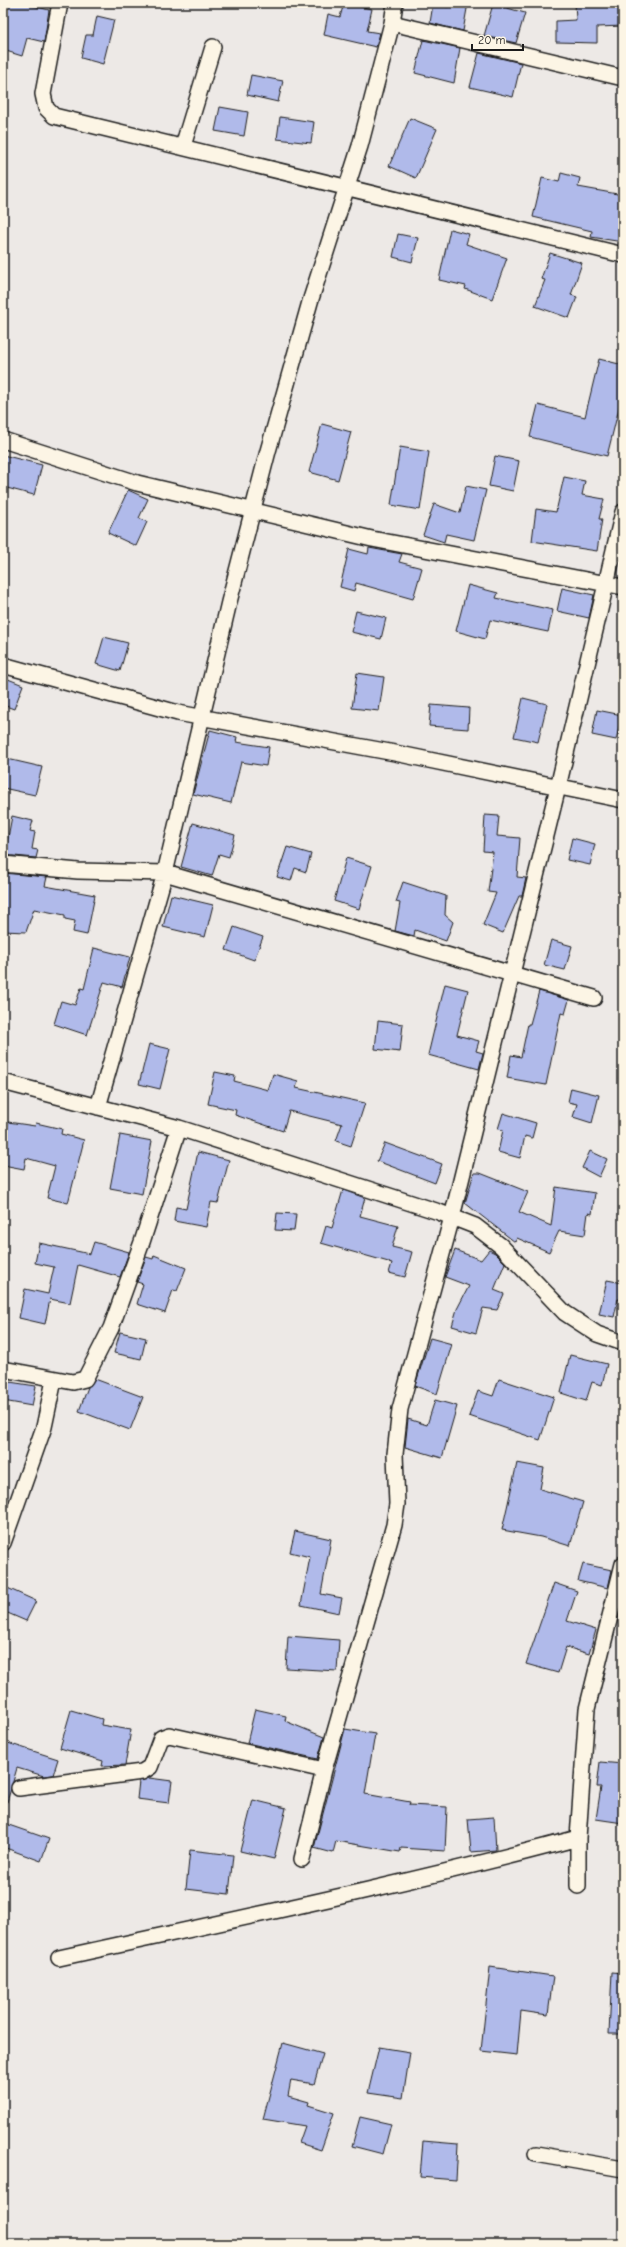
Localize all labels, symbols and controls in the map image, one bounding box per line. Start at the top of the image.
scale bar [472,26,523,52]
text: 20 m [478,33,506,47]

